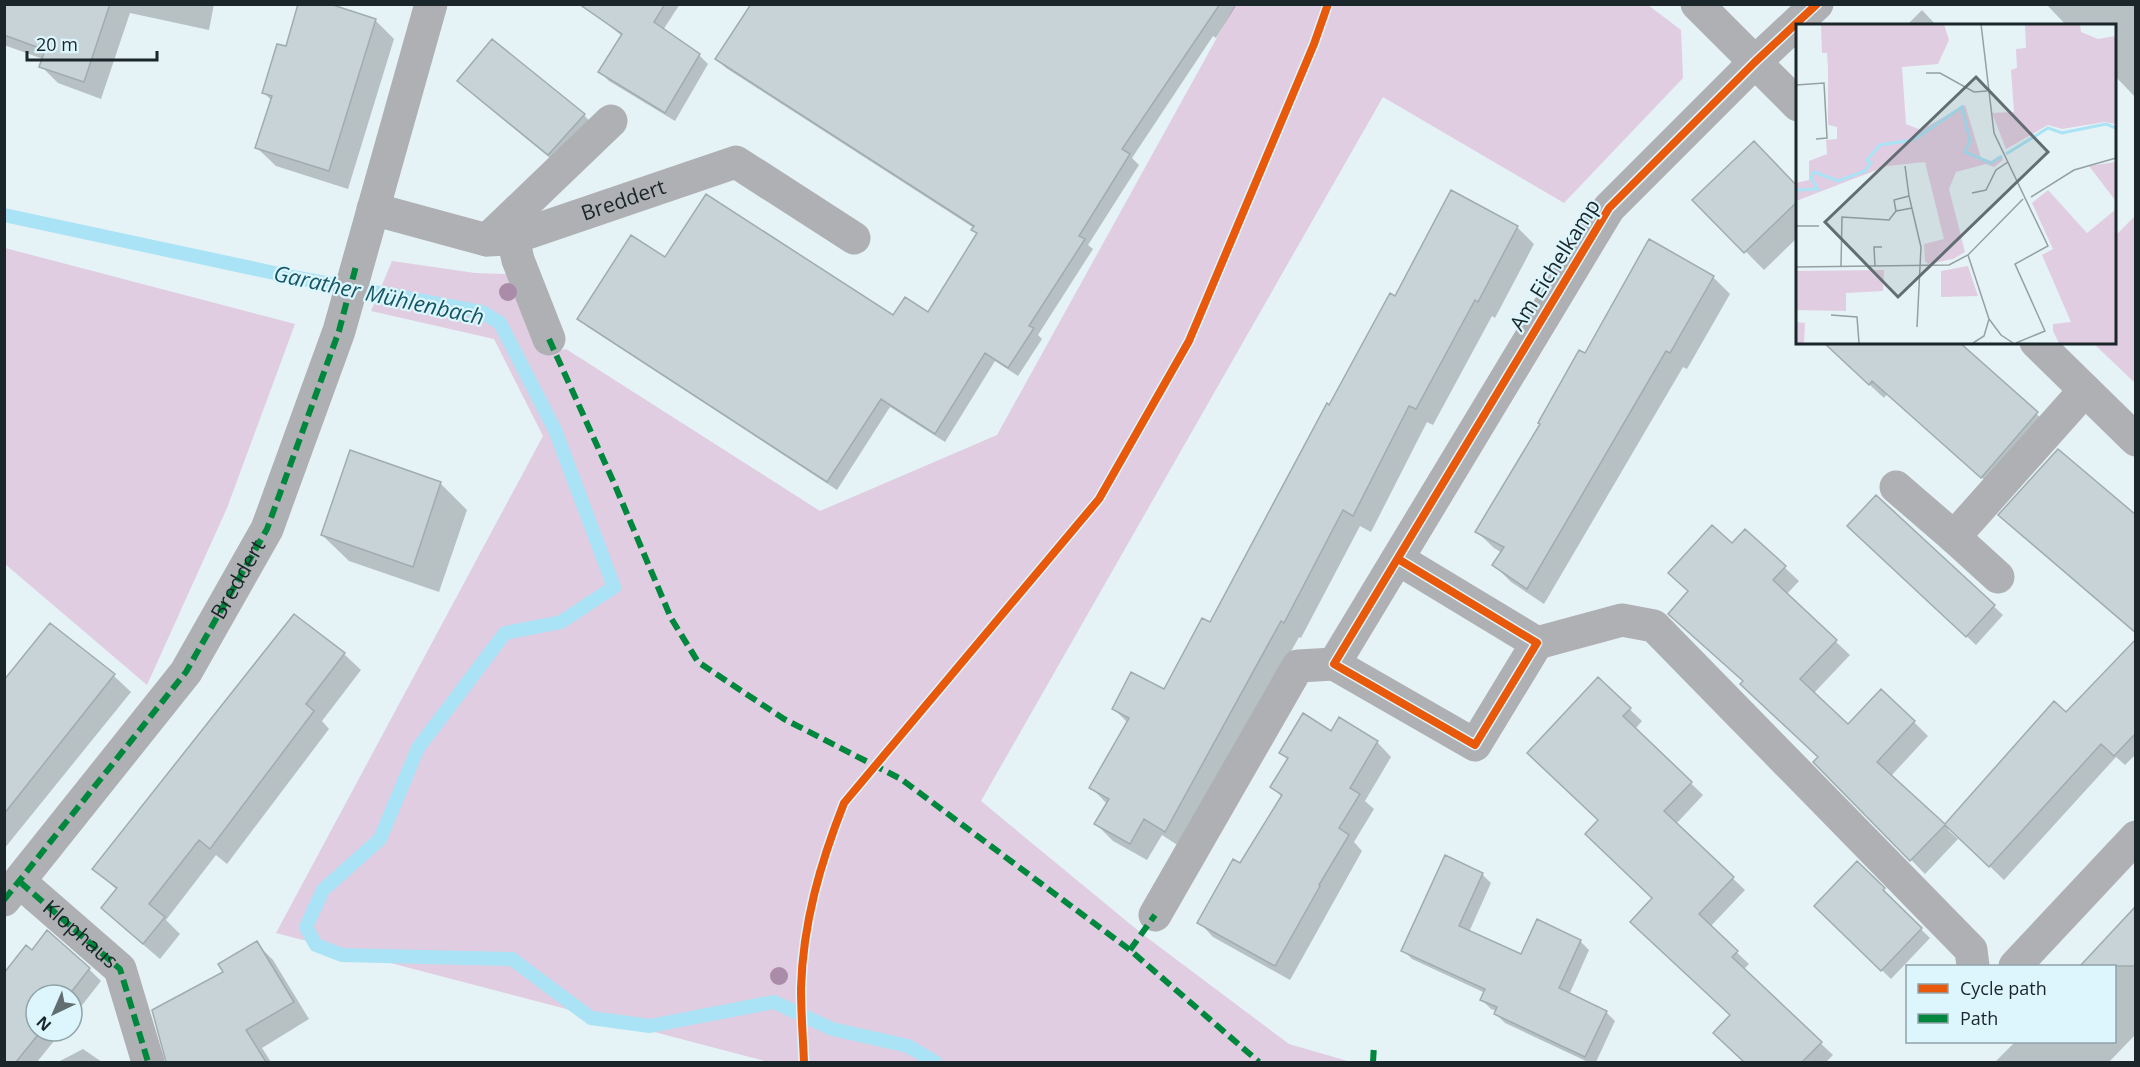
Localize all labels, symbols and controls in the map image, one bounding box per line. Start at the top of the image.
scale bar [27,24,158,62]
inset map [1796,24,2116,344]
text: 20 m [36,32,78,56]
street label: Breddert [577,172,669,227]
street label: Am Eichelkamp [1502,193,1606,336]
water label: Garather Mühlenbach [271,257,487,331]
street label: Breddert [204,534,271,624]
street label: Klophaus [37,893,125,974]
legend [1906,965,2116,1043]
text: Cycle path [1960,976,2047,1000]
north arrow [24,983,84,1043]
text: Path [1960,1006,1998,1030]
text: N [31,1011,56,1036]

